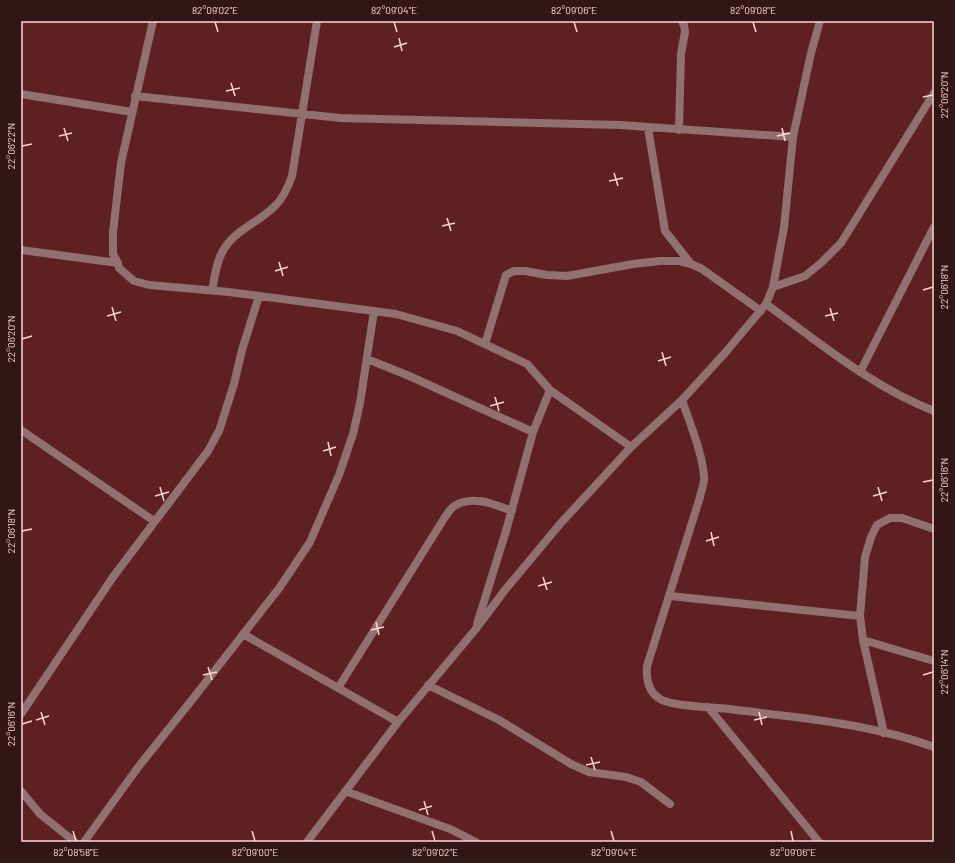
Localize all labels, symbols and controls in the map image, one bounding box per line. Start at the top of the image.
text: 82°09'02"E [192,4,238,16]
text: 82°09'04"E [371,4,417,16]
text: 82°09'06"E [551,4,597,16]
text: 82°09'08"E [730,4,776,16]
text: 22°06'20"N [938,71,950,119]
text: 22°06'22"N [5,123,17,169]
text: 22°06'18"N [938,265,950,309]
text: 22°06'20"N [5,315,17,363]
text: 22°06'16"N [938,458,950,502]
text: 22°06'18"N [5,509,17,553]
text: 22°06'14"N [938,650,950,694]
text: 22°06'16"N [5,702,17,746]
text: 82°08'58"E [53,846,99,858]
text: 82°09'00"E [232,846,278,858]
text: 82°09'02"E [412,846,458,858]
text: 82°09'04"E [591,846,637,858]
text: 82°09'06"E [770,846,816,858]

